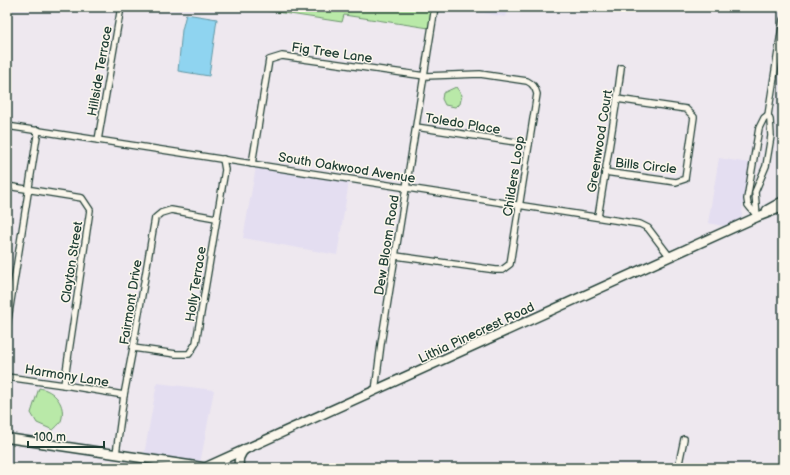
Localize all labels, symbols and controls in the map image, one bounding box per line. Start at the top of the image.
street label: Hillside Terrace [84,25,116,118]
street label: Fig Tree Lane [290,39,374,67]
street label: Greenwood Court [584,89,616,194]
street label: Toledo Place [424,110,502,138]
street label: Childers Loop [500,135,528,218]
street label: South Oakwood Avenue [277,149,417,187]
street label: Bills Circle [614,155,678,177]
street label: Dew Bloom Road [371,194,403,296]
street label: Clayton Street [58,220,86,304]
street label: Holly Terrace [182,245,210,323]
street label: Fairmont Drive [116,258,146,346]
street label: Lithia Pinecrest Road [416,299,537,367]
street label: Harmony Lane [24,361,110,391]
scale bar [28,423,104,449]
text: 100 m [34,430,66,445]

